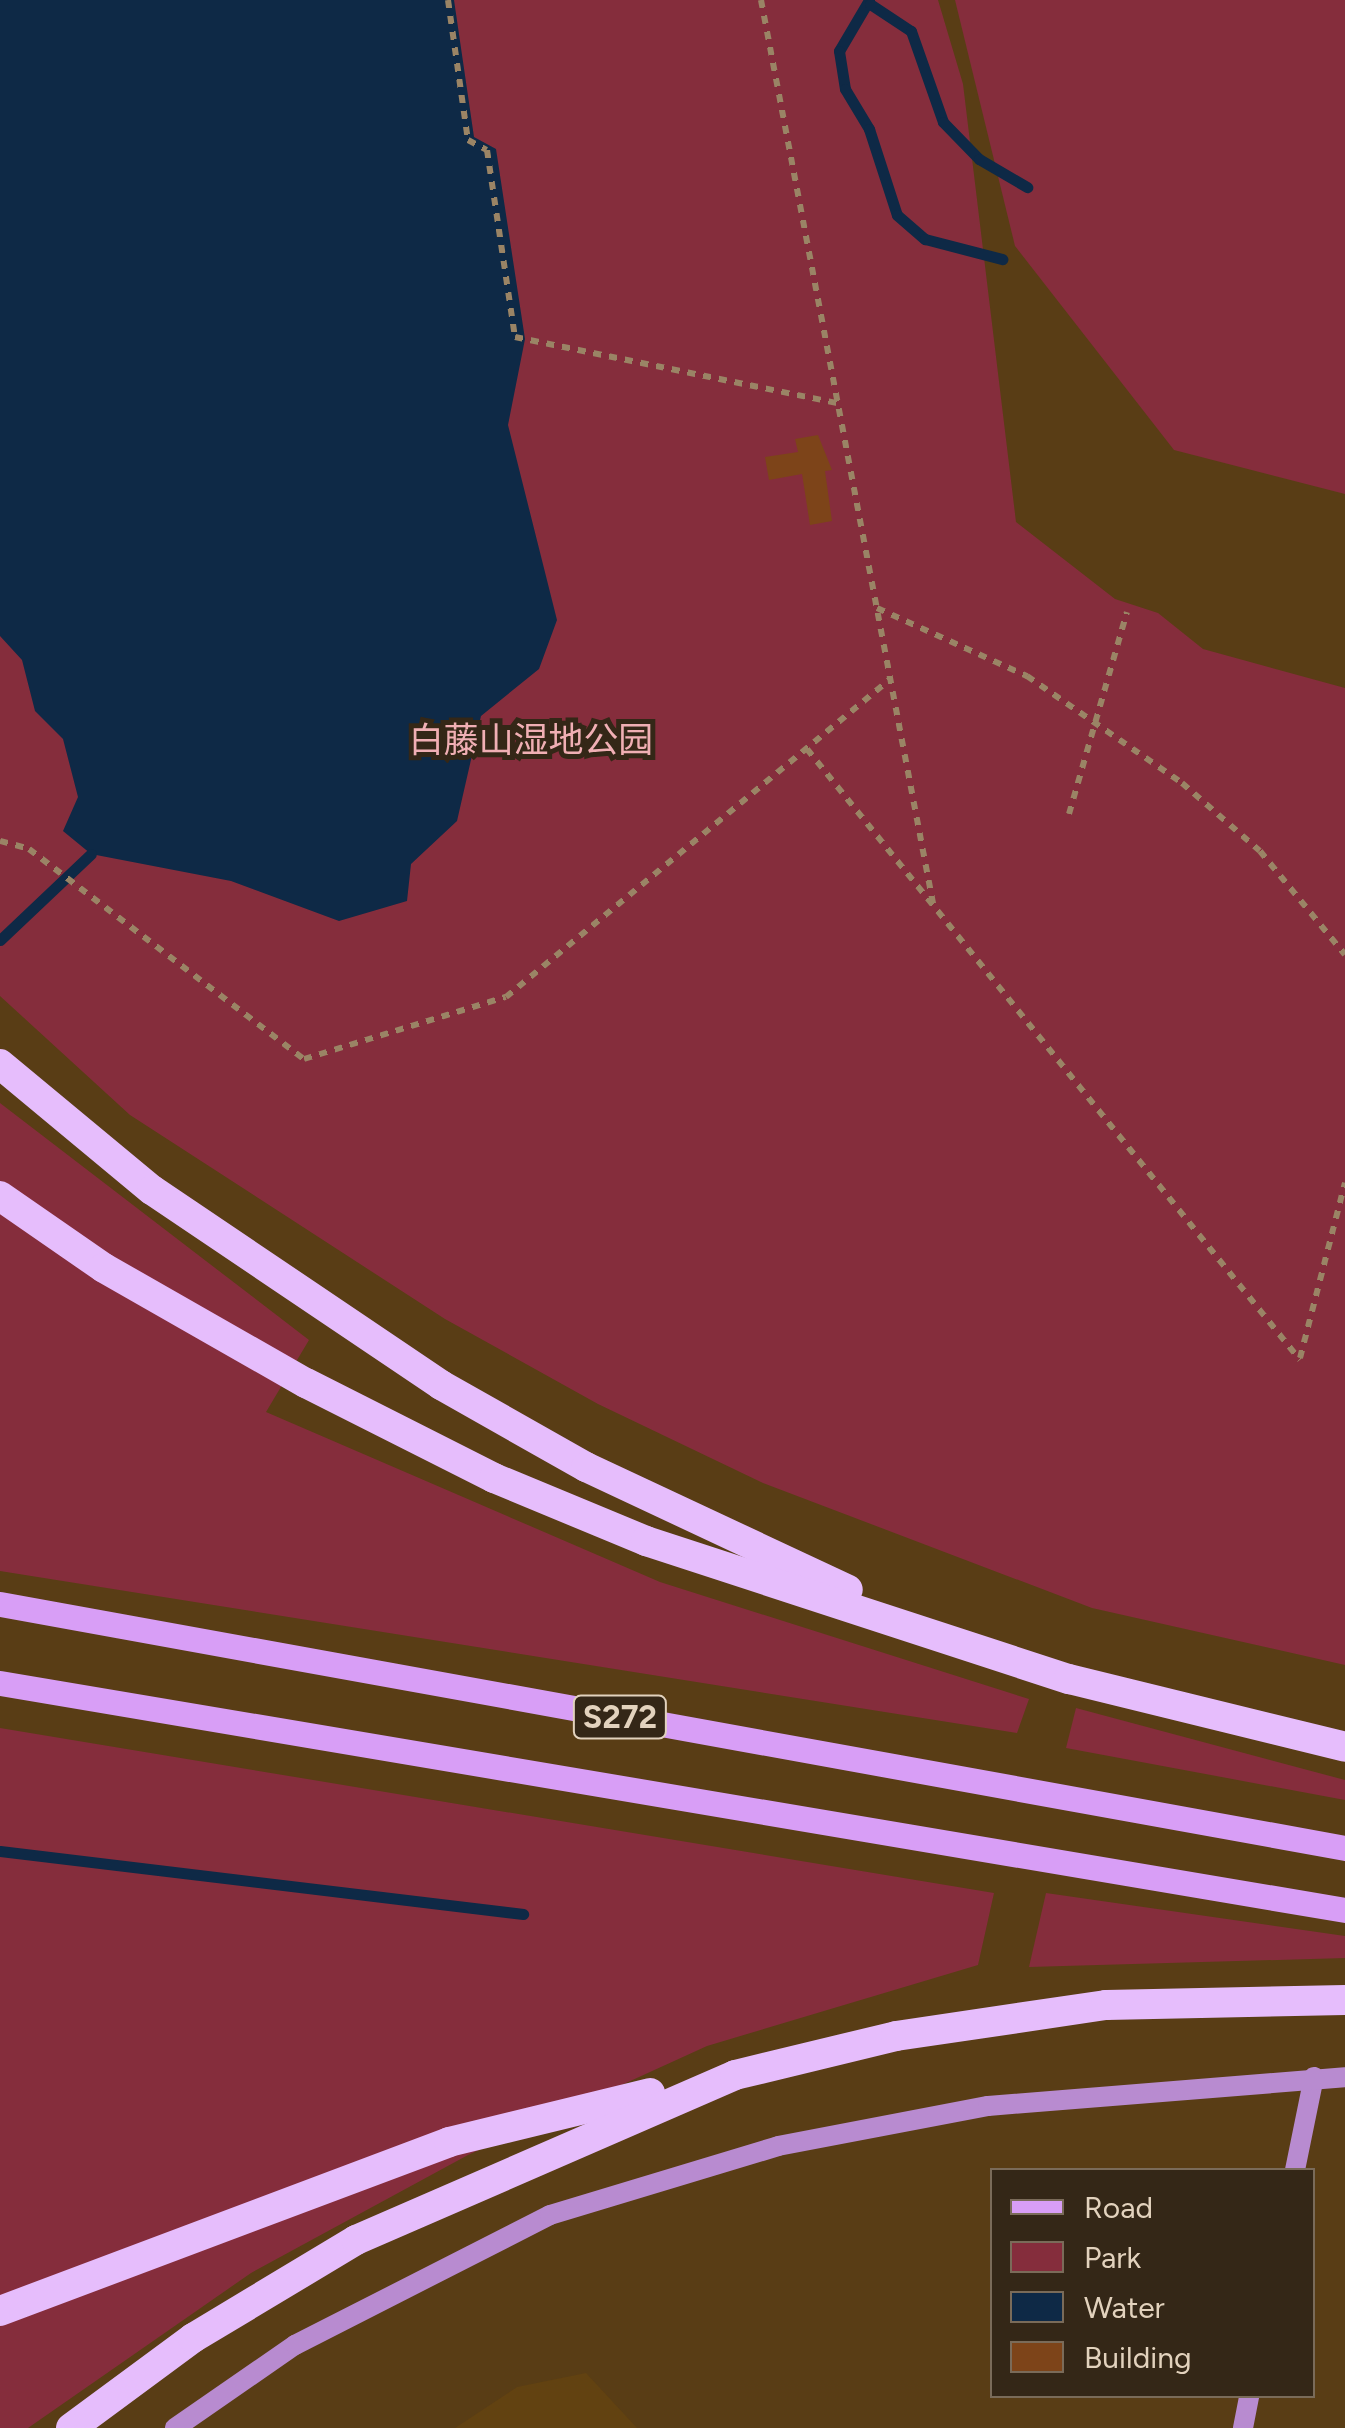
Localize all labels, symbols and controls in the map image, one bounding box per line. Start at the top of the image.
park label: 白藤山湿地公园 [409,719,653,761]
road number: S272 [572,1690,668,1744]
legend [990,2168,1315,2398]
text: Road [1084,2189,1153,2226]
text: Park [1084,2239,1141,2276]
text: Water [1084,2289,1165,2326]
text: Building [1084,2339,1192,2376]

